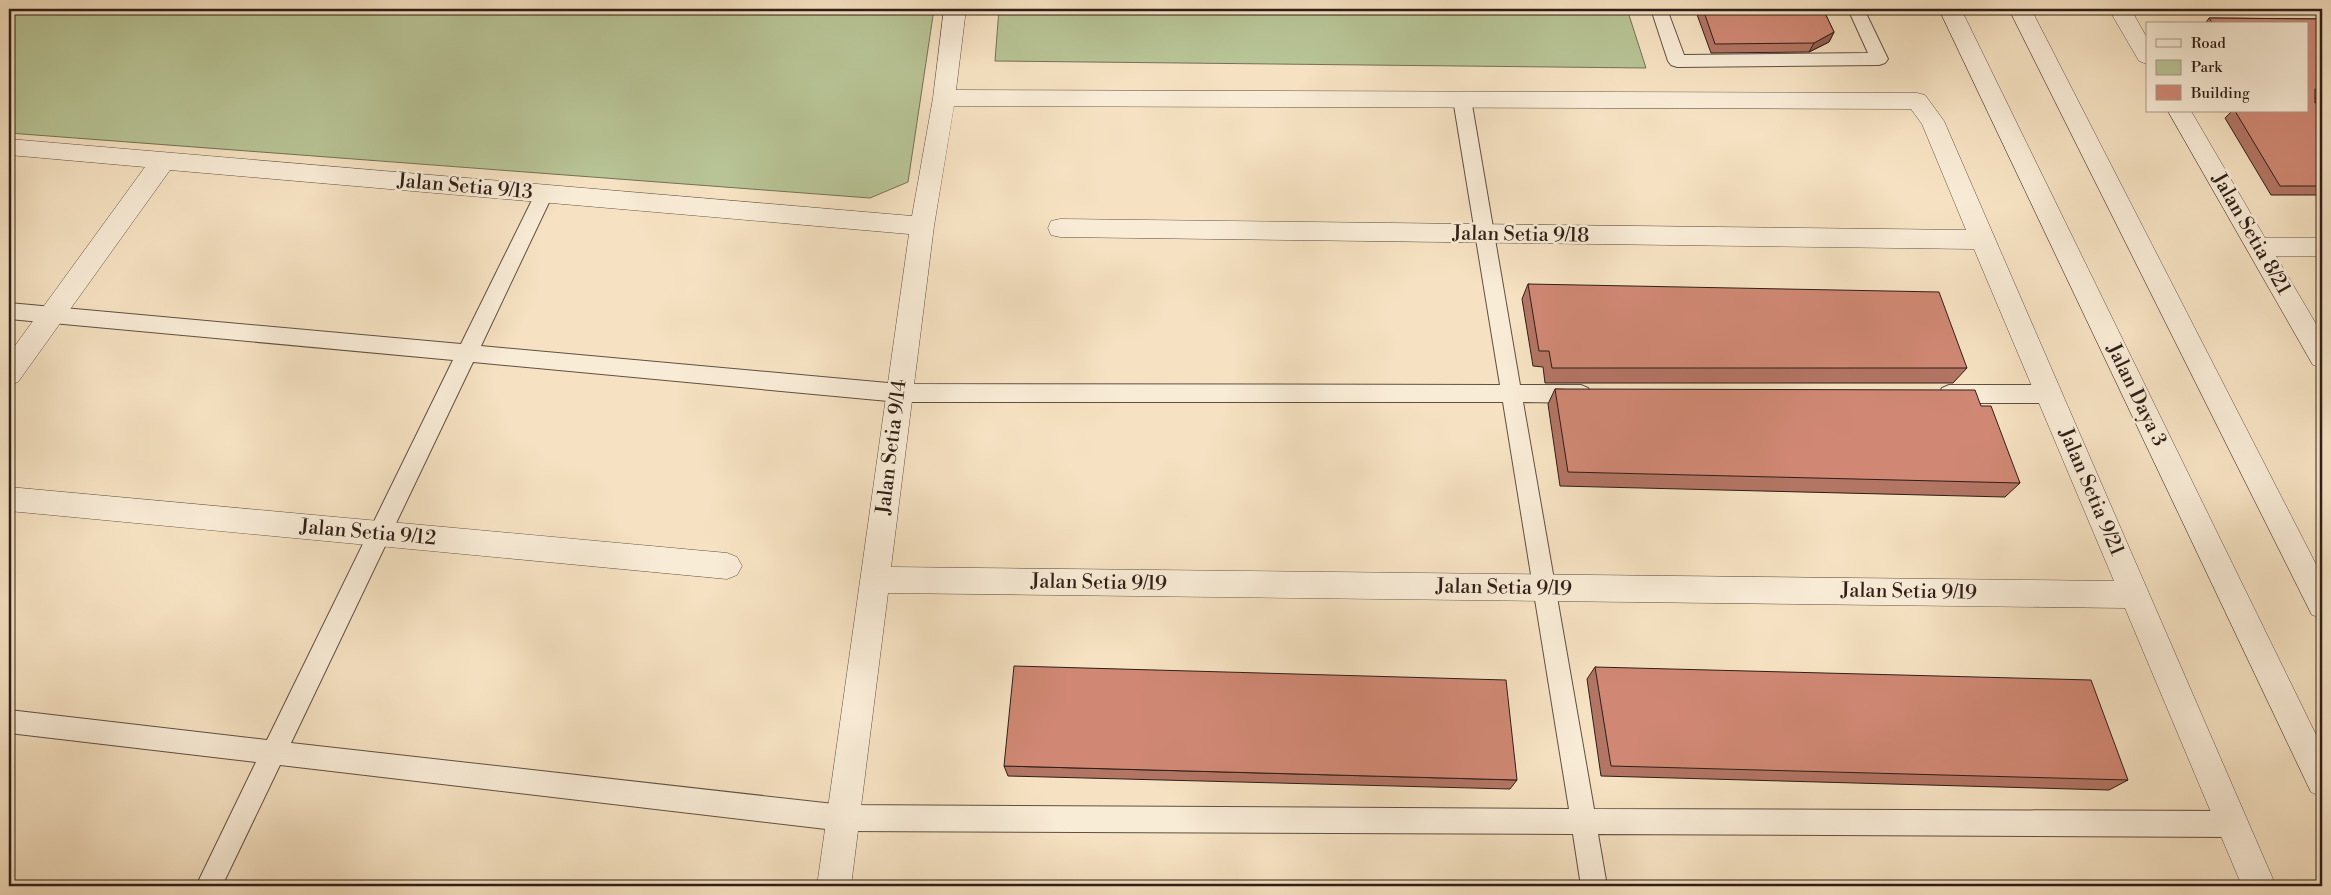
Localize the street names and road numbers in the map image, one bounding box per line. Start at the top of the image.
street label: Jalan Setia 8/21 [2206,168,2296,300]
street label: Jalan Setia 9/13 [395,169,534,205]
street label: Jalan Setia 9/18 [1451,221,1590,249]
street label: Jalan Daya 3 [2100,339,2172,450]
street label: Jalan Setia 9/14 [871,378,913,517]
street label: Jalan Setia 9/21 [2052,423,2129,560]
street label: Jalan Setia 9/12 [298,515,437,551]
street label: Jalan Setia 9/19 [1030,569,1167,597]
street label: Jalan Setia 9/19 [1435,574,1572,602]
street label: Jalan Setia 9/19 [1840,578,1977,606]

